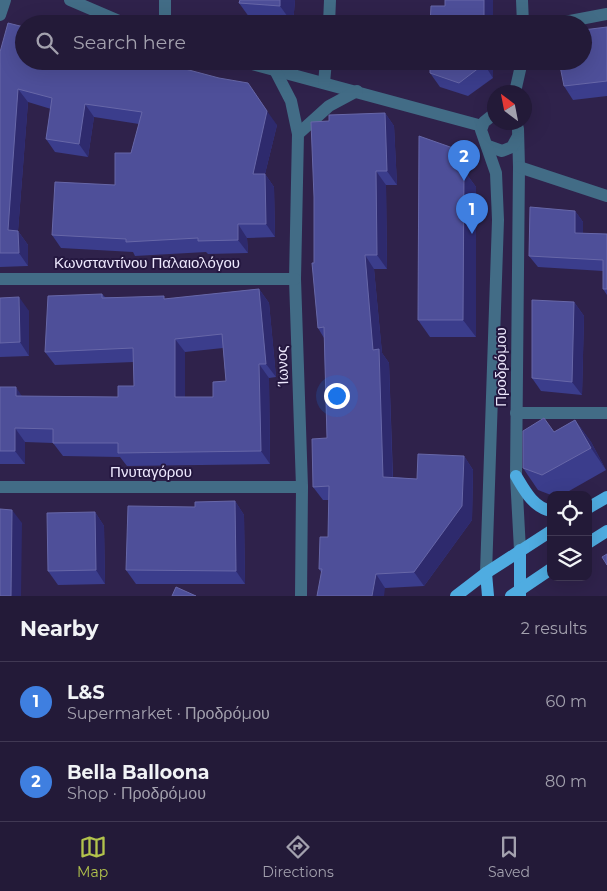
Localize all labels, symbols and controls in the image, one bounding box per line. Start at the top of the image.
search box [15,15,592,70]
icon: search [33,29,61,57]
text: Search here [73,31,186,54]
north arrow [487,85,532,130]
pin: 2 [448,140,480,181]
pin: 1 [456,193,488,234]
street label: Κωνσταντίνου Παλαιολόγου [54,253,240,272]
street label: Προδρόμου [491,327,510,407]
street label: Ίωνος [272,345,292,388]
your location [324,383,350,409]
street label: Πνυταγόρου [110,462,192,481]
map controls [547,491,592,581]
button: locate [547,491,592,536]
button: layers [547,536,592,581]
text: Nearby [20,616,99,641]
text: 2 results [521,619,587,638]
text: L&S [67,681,105,704]
text: 1 [33,692,39,711]
text: 60 m [545,692,587,711]
text: Supermarket · Προδρόμου [67,704,270,723]
text: Bella Balloona [67,761,210,784]
text: 2 [31,772,41,791]
text: 80 m [545,772,587,791]
text: Shop · Προδρόμου [67,784,206,803]
tab: Map [77,833,108,881]
tab: Directions [262,833,334,881]
tab: Saved [488,833,530,881]

